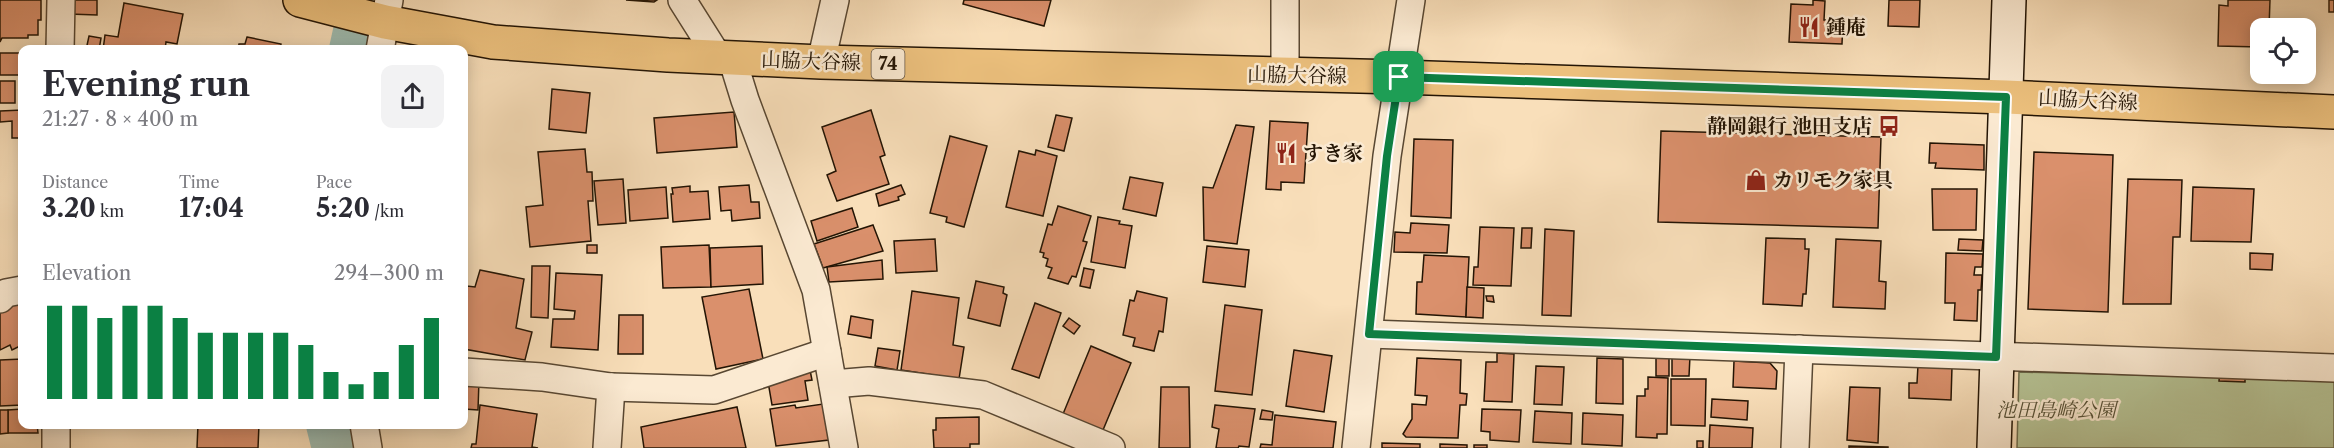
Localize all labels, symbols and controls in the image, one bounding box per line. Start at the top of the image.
restaurant icon: 鍾庵 [1797,15,1821,39]
place label: 鍾庵 [1826,15,1866,39]
map controls [2250,18,2316,84]
button: locate [2250,18,2316,84]
street label: 山脇大谷線 [761,47,861,75]
road number: 74 [872,49,904,79]
pin [1373,51,1424,102]
icon: arrive [1382,60,1415,93]
street label: 山脇大谷線 [1247,62,1347,88]
text: Evening run [42,64,250,105]
button: share [381,65,444,128]
street label: 山脇大谷線 [2037,85,2139,115]
text: 21:27 · 8 × 400 m [42,107,198,131]
place label: 静岡銀行 池田支店 [1707,114,1872,138]
bus stop icon: 静岡銀行 池田支店 [1877,114,1901,138]
restaurant icon: すき家 [1274,141,1298,165]
place label: すき家 [1303,141,1363,165]
shop icon: カリモク家具 [1744,168,1768,192]
place label: カリモク家具 [1773,168,1893,192]
text: Distance [42,172,108,192]
text: Time [179,172,219,192]
text: Pace [316,172,352,192]
text: 3.20 [42,192,96,224]
text: 17:04 [179,192,244,224]
text: 5:20 [316,192,370,224]
text: km [96,201,124,221]
text: /km [370,201,404,221]
text: Elevation [42,261,131,285]
text: 294–300 m [334,261,444,285]
park label: 池田島崎公園 [1996,398,2119,422]

